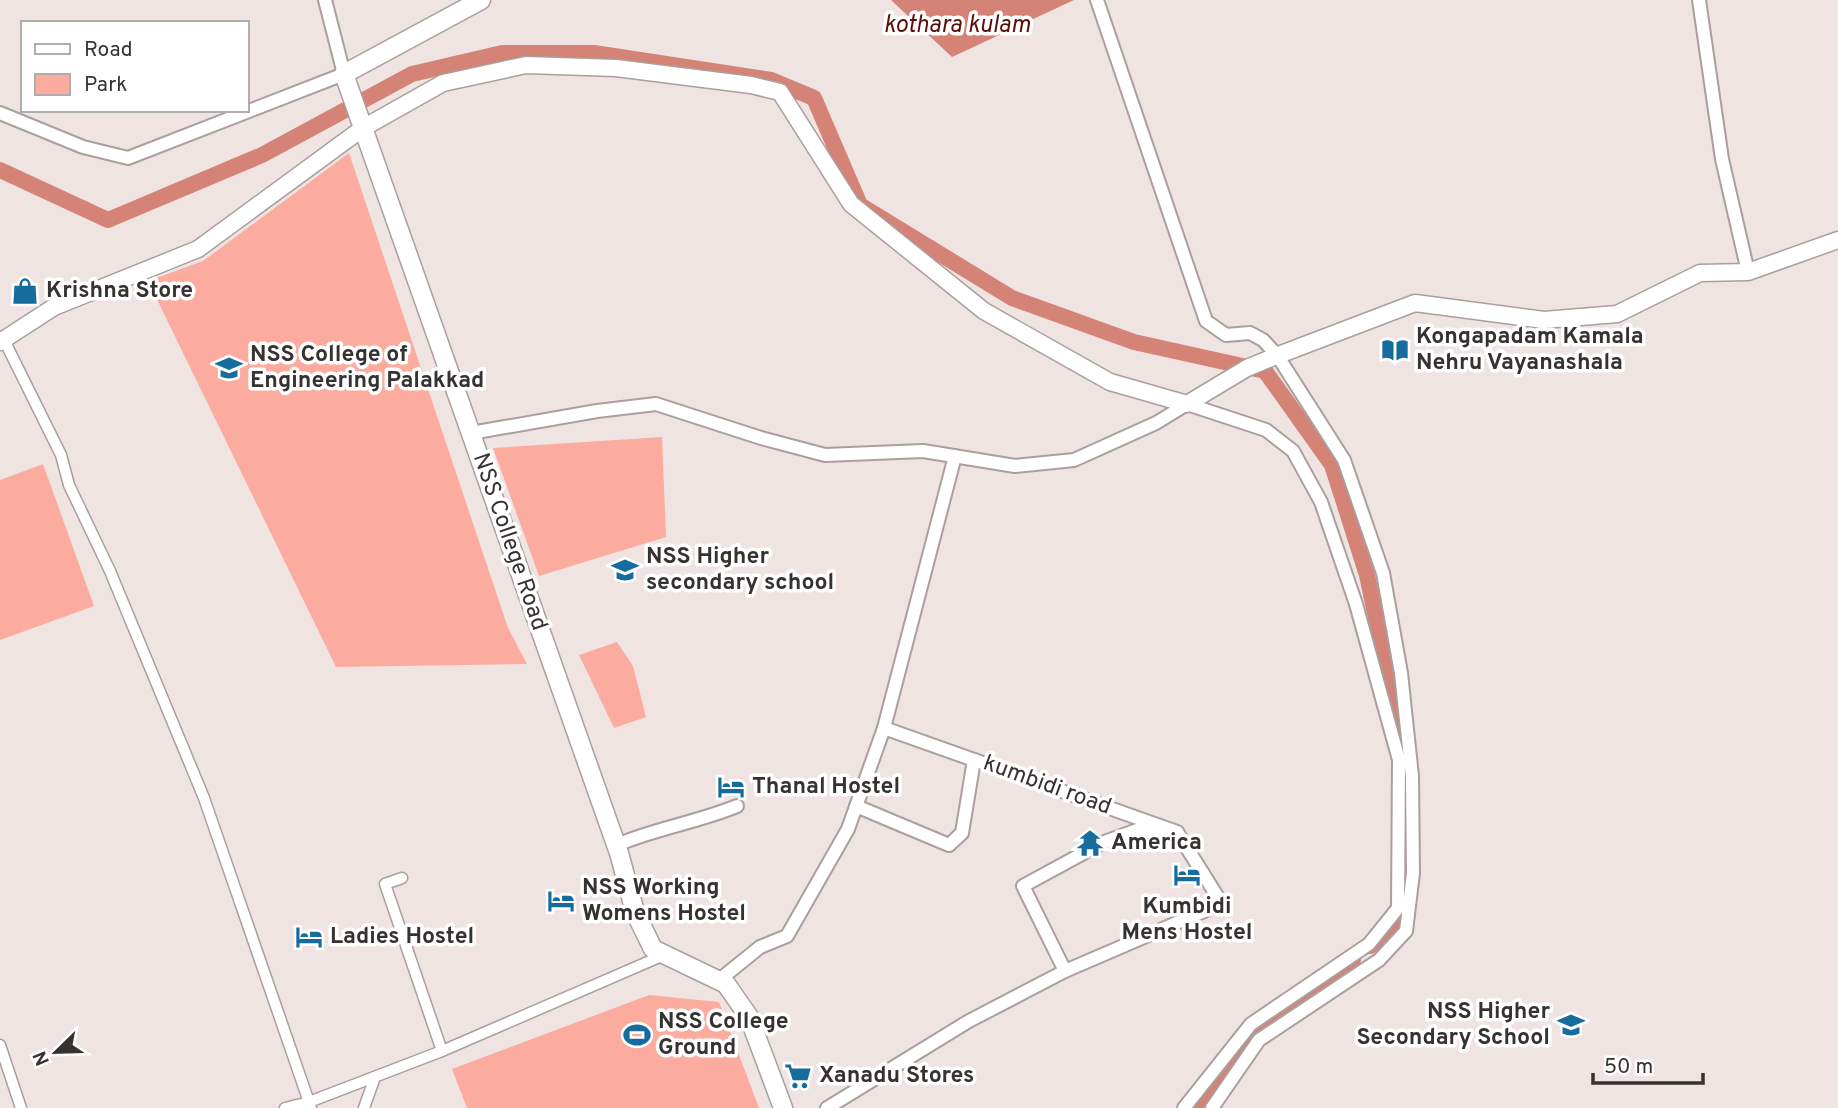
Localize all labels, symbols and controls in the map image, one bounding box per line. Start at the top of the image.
water label: kothara kulam [884,11,1031,41]
legend [21,21,248,112]
text: Road [84,37,133,64]
text: Park [84,72,127,99]
shop icon: Krishna Store [10,276,40,306]
place label: Krishna Store [46,277,193,306]
place label: Kongapadam Kamala Nehru Vayanashala [1416,323,1644,378]
library icon: Kongapadam Kamala Nehru Vayanashala [1380,335,1410,365]
place label: NSS College of Engineering Palakkad [250,341,484,396]
school or university icon: NSS College of Engineering Palakkad [214,353,244,383]
street label: NSS College Road [465,449,553,635]
place label: NSS Higher secondary school [646,543,834,598]
school or university icon: NSS Higher secondary school [610,555,640,585]
street label: kumbidi road [979,749,1115,823]
hotel icon: Thanal Hostel [716,772,746,802]
place label: Thanal Hostel [752,773,900,802]
temple icon: America [1075,828,1105,858]
place label: America [1111,829,1202,858]
hotel icon: Kumbidi Mens Hostel [1172,860,1202,890]
place label: NSS Working Womens Hostel [582,874,746,929]
hotel icon: NSS Working Womens Hostel [546,886,576,916]
place label: Kumbidi Mens Hostel [1121,893,1253,948]
hotel icon: Ladies Hostel [294,922,324,952]
place label: Ladies Hostel [330,923,474,952]
place label: NSS Higher Secondary School [1357,998,1550,1053]
place label: NSS College Ground [658,1008,789,1063]
school or university icon: NSS Higher Secondary School [1556,1010,1586,1040]
north arrow [21,1017,91,1087]
sports icon: NSS College Ground [622,1020,652,1050]
scale bar [1593,1042,1703,1086]
text: N [28,1047,56,1069]
text: 50 m [1604,1054,1653,1081]
supermarket icon: Xanadu Stores [783,1061,813,1091]
place label: Xanadu Stores [819,1062,974,1091]

